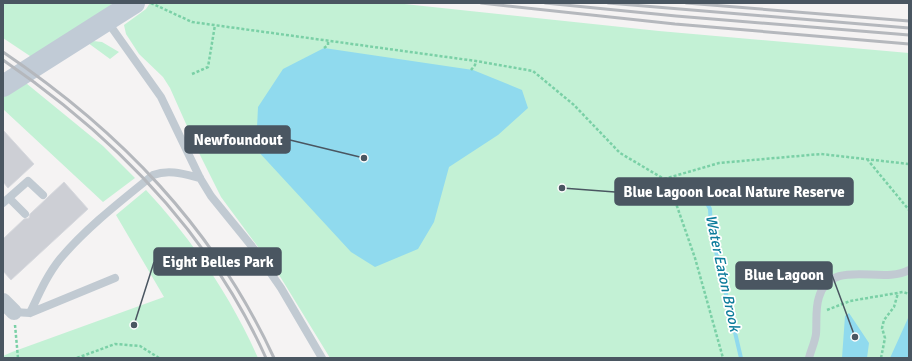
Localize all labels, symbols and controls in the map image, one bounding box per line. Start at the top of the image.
callout: Newfoundout [185,126,290,153]
text: Newfoundout [193,131,283,149]
callout: Blue Lagoon Local Nature Reserve [615,178,853,205]
text: Blue Lagoon Local Nature Reserve [623,183,845,201]
water label: Water Eaton Brook [702,213,744,334]
callout: Eight Belles Park [154,248,281,275]
text: Eight Belles Park [162,253,274,271]
callout: Blue Lagoon [736,262,832,289]
text: Blue Lagoon [744,266,824,284]

